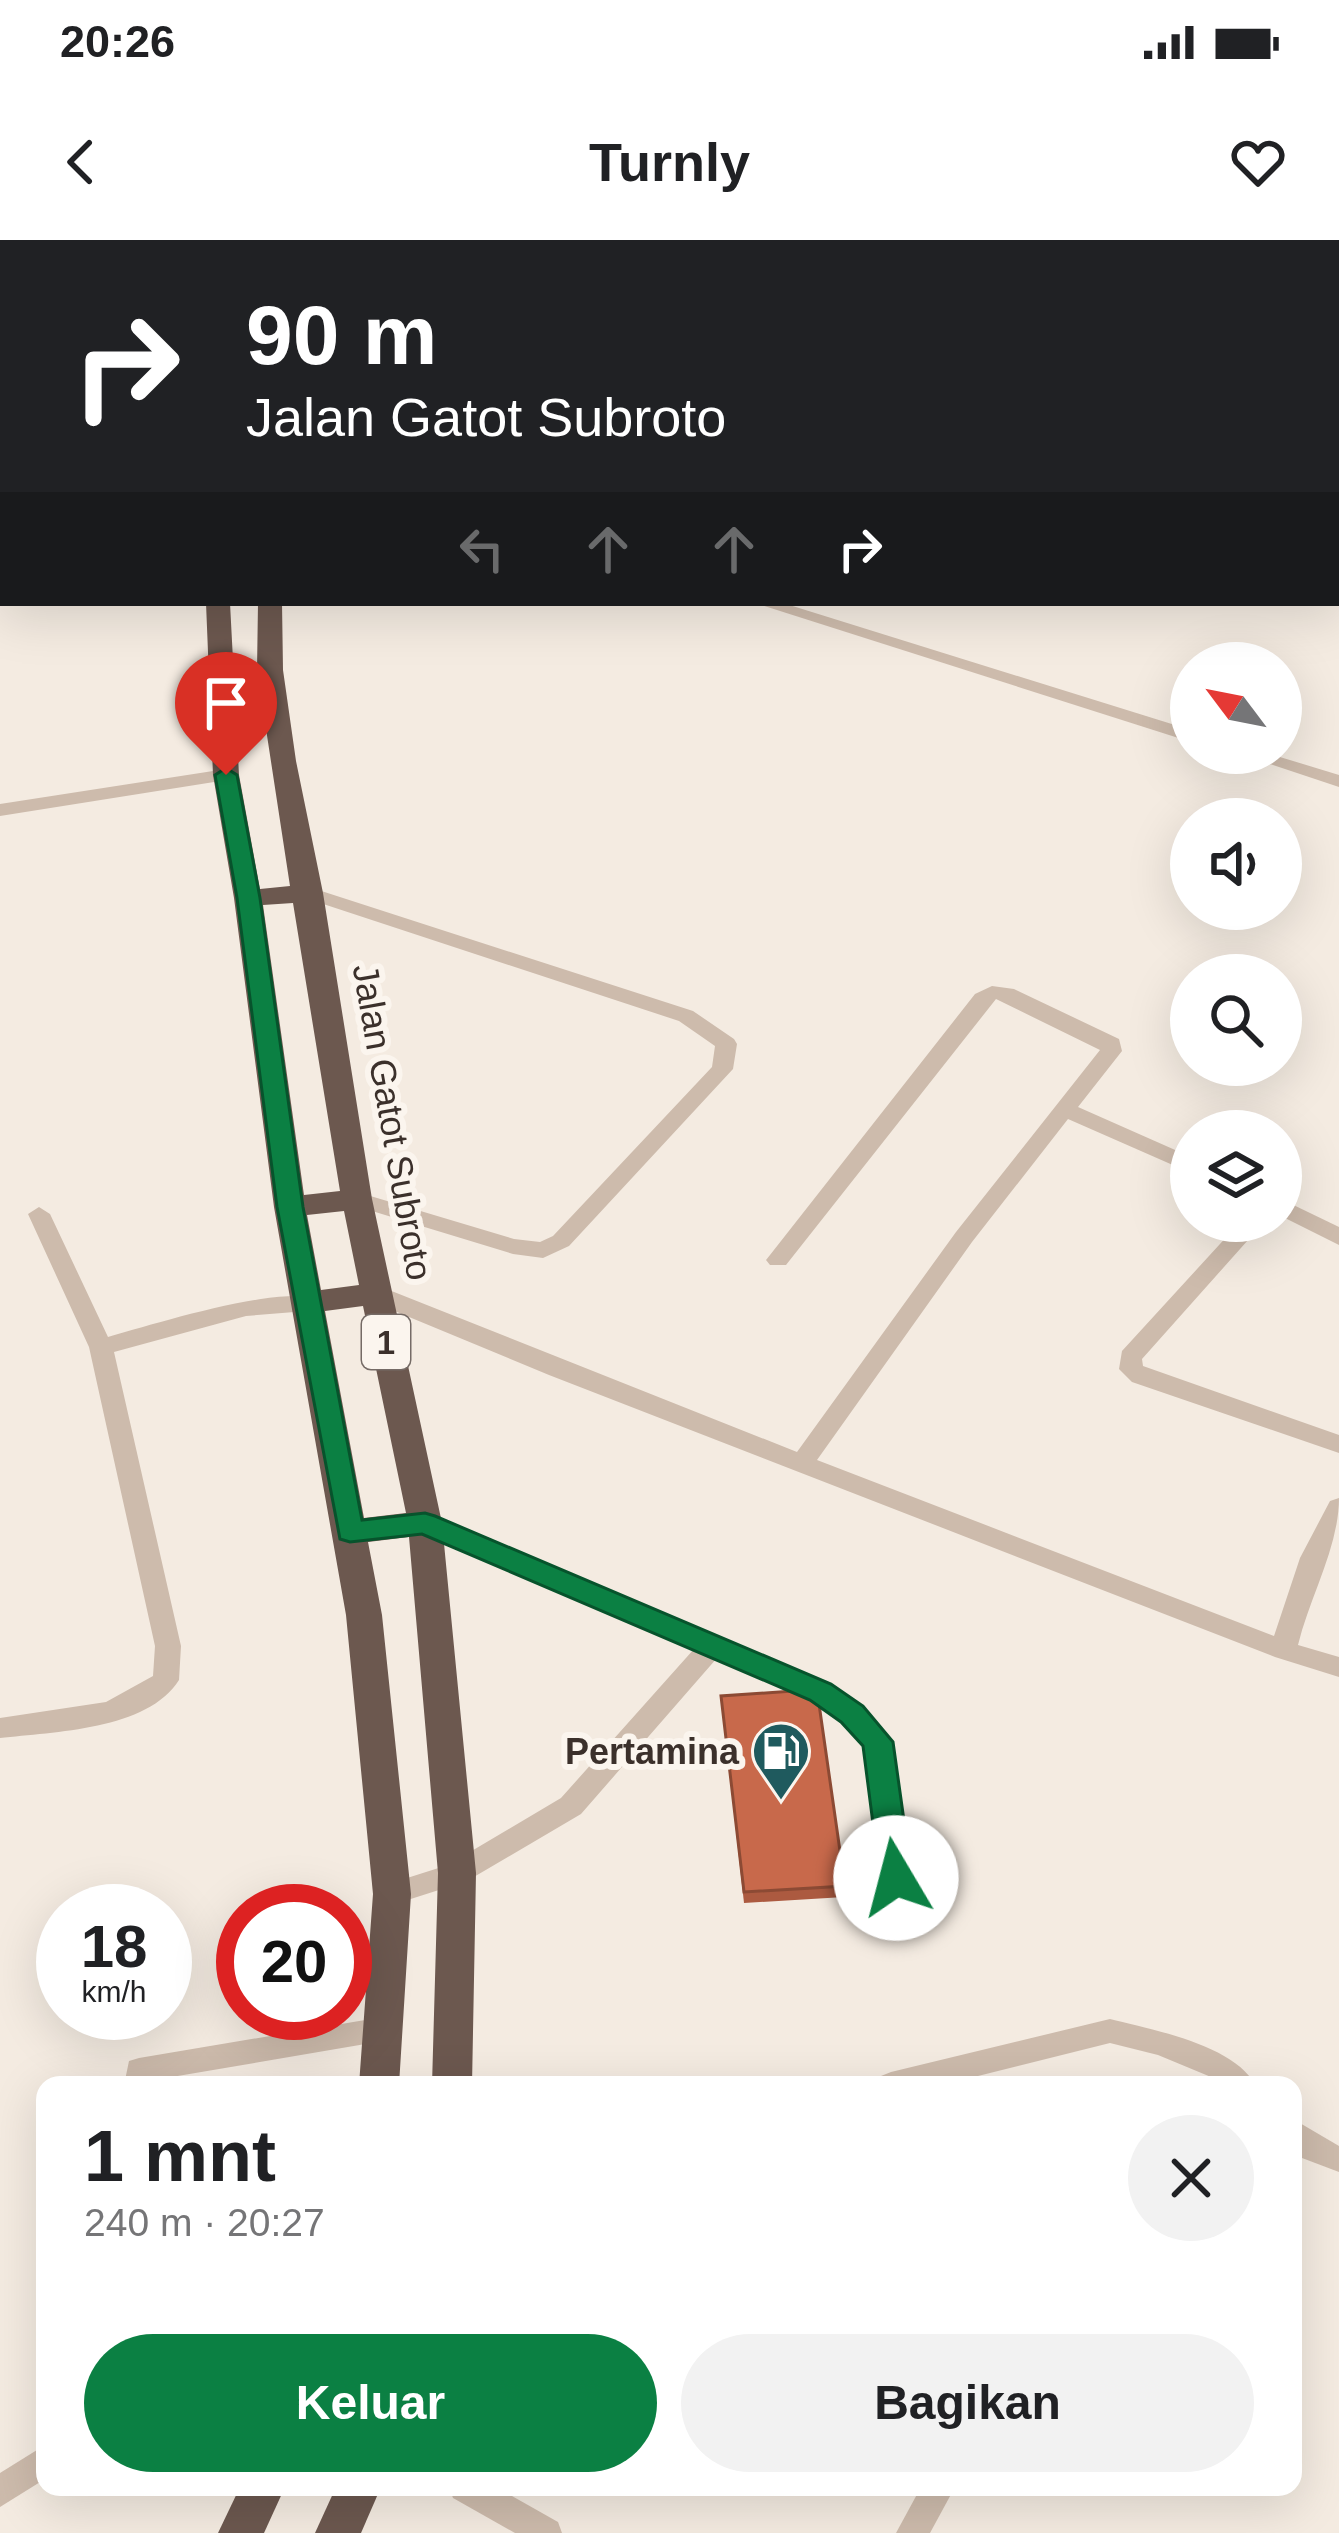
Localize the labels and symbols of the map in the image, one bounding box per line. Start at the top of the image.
north arrow [1170,642,1302,774]
pin [175,652,277,775]
street label: Jalan Gatot Subroto [345,961,440,1283]
road number: 1 [362,1315,410,1369]
fuel station icon: Pertamina [750,1720,812,1802]
place label: Pertamina [565,1731,740,1772]
position arrow [833,1815,959,1941]
speed limit sign: 20 [216,1884,372,2040]

